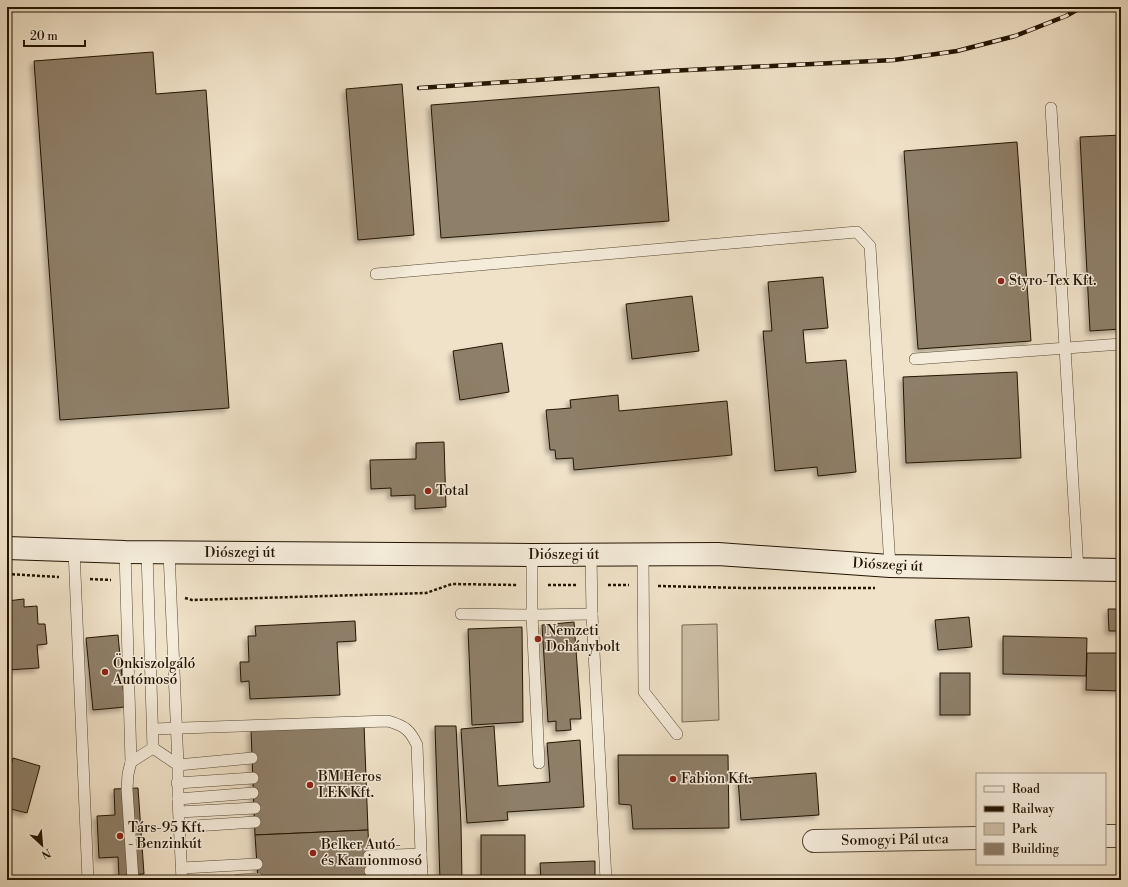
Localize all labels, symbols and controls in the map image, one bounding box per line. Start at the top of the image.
scale bar [24,22,85,48]
text: 20 m [30,29,58,44]
place label: Styro-Tex Kft. [1009,272,1096,290]
marker: Styro-Tex Kft. [996,276,1006,286]
place label: Total [436,482,469,500]
marker: Total [423,486,433,496]
street label: Diószegi út [205,544,276,562]
street label: Diószegi út [529,546,600,564]
street label: Diószegi út [852,554,924,576]
place label: Nemzeti Dohánybolt [546,622,620,656]
marker: Nemzeti Dohánybolt [533,634,543,644]
place label: Önkiszolgáló Autómosó [112,653,196,689]
marker: Önkiszolgáló Autómosó [100,667,110,677]
place label: BM Heros LEK Kft. [317,768,381,802]
place label: Fabion Kft. [681,770,752,788]
legend [976,773,1106,865]
marker: Fabion Kft. [668,774,678,784]
marker: BM Heros LEK Kft. [305,780,315,790]
text: Road [1012,782,1040,797]
text: Railway [1012,802,1054,817]
place label: Társ-95 Kft. - Benzinkút [128,819,205,853]
text: Park [1012,822,1038,837]
north arrow [22,825,62,865]
street label: Somogyi Pál utca [841,830,950,850]
marker: Társ-95 Kft. - Benzinkút [115,831,125,841]
place label: Belker Autó- és Kamionmosó [320,836,422,870]
text: Building [1011,842,1060,857]
text: N [39,845,53,861]
marker: Belker Autó- és Kamionmosó [308,848,318,858]

